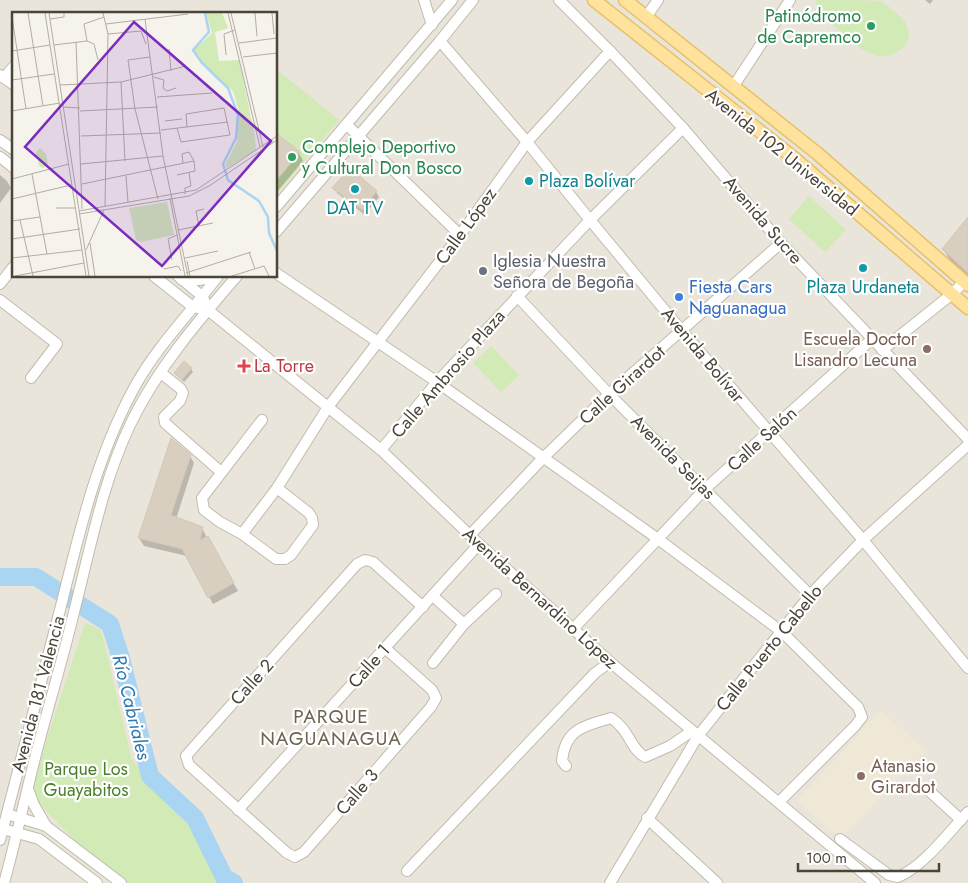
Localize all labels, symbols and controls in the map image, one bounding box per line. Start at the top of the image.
place label: Patinódromo de Capremco [757,3,861,50]
inset map [12,12,278,278]
marker: Patinódromo de Capremco [865,20,877,32]
street label: Avenida 102 Universidad [700,82,864,222]
place label: Complejo Deportivo y Cultural Don Bosco [302,134,462,181]
marker: Complejo Deportivo y Cultural Don Bosco [286,151,298,163]
place label: Plaza Bolívar [539,168,636,194]
street label: Avenida Sucre [717,170,809,270]
marker: Plaza Bolívar [523,175,535,187]
street label: Calle López [429,182,503,270]
marker: DAT TV [349,183,361,195]
place label: DAT TV [327,195,384,221]
place label: Iglesia Nuestra Señora de Begoña [493,248,634,295]
marker: Plaza Urdaneta [857,262,869,274]
marker: Iglesia Nuestra Señora de Begoña [477,265,489,277]
place label: Fiesta Cars Naguanagua [689,274,786,321]
place label: Plaza Urdaneta [806,274,920,300]
marker: Fiesta Cars Naguanagua [673,291,685,303]
street label: Avenida Bolívar [655,302,751,409]
street label: Calle Ambrosio Plaza [385,304,511,444]
place label: Escuela Doctor Lisandro Lecuna [794,326,918,373]
street label: Calle Girardot [573,339,671,431]
marker: Escuela Doctor Lisandro Lecuna [921,343,933,355]
place label: La Torre [254,353,314,379]
marker: La Torre [238,360,250,372]
street label: Calle Salón [721,401,803,477]
street label: Avenida Seijas [625,409,721,505]
street label: Avenida Bernardino López [457,521,624,675]
street label: Calle Puerto Cabello [710,579,828,717]
street label: Avenida 181 Valencia [5,613,71,775]
street label: Calle 1 [342,638,396,694]
water label: Río Cabriales [105,652,158,763]
street label: Calle 2 [224,653,280,711]
district label: PARQUE NAGUANAGUA [260,703,402,752]
place label: Atanasio Girardot [871,753,936,800]
park label: Parque Los Guayabitos [44,756,128,803]
street label: Calle 3 [330,763,385,821]
marker: Atanasio Girardot [855,770,867,782]
scale bar [798,840,939,872]
text: 100 m [806,847,847,869]

